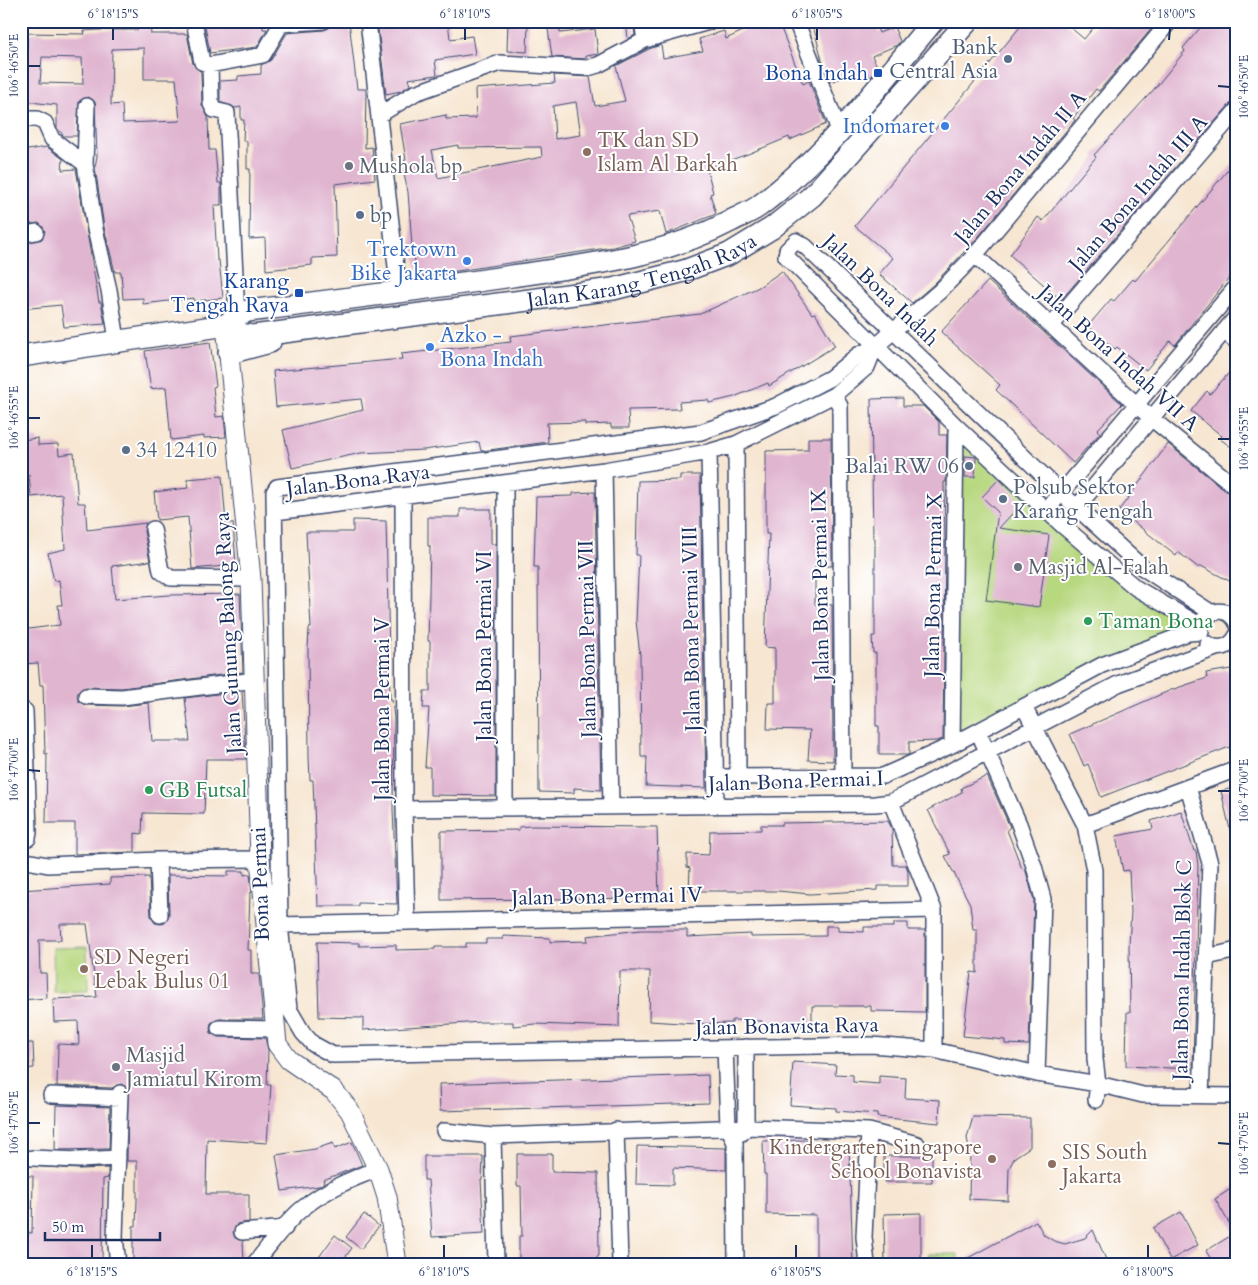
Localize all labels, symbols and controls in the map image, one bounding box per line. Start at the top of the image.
text: 6°18'15"S [88,6,138,22]
text: 6°18'10"S [440,6,490,22]
text: 6°18'05"S [792,6,842,22]
text: 6°18'00"S [1145,6,1195,22]
place label: Bank Central Asia [889,33,999,86]
text: 106°46'50"E [6,34,22,98]
marker: Bank Central Asia [1002,53,1014,65]
text: 106°46'50"E [1236,55,1252,119]
place label: Bona Indah [765,59,868,88]
marker: Bona Indah [872,67,884,79]
street label: Jalan Bona Indah II A [946,84,1093,252]
street label: Jalan Bona Indah III A [1060,109,1215,280]
place label: Indomaret [843,112,935,141]
marker: Indomaret [939,120,951,132]
place label: TK dan SD Islam Al Barkah [597,126,738,179]
marker: TK dan SD Islam Al Barkah [581,146,593,158]
place label: Mushola bp [359,152,463,181]
marker: Mushola bp [343,160,355,172]
place label: bp [370,201,392,230]
marker: bp [354,209,366,221]
street label: Jalan Bona Indah [814,225,945,354]
street label: Jalan Karang Tengah Raya [522,227,762,315]
place label: Trektown Bike Jakarta [351,235,457,288]
marker: Trektown Bike Jakarta [461,255,473,267]
place label: Karang Tengah Raya [170,267,289,320]
street label: Jalan Bona Indah VII A [1030,276,1205,439]
marker: Karang Tengah Raya [293,287,305,299]
place label: Azko - Bona Indah [440,321,544,374]
marker: Azko - Bona Indah [424,341,436,353]
text: 106°46'55"E [6,386,22,450]
text: 106°46'55"E [1236,407,1252,471]
place label: 34 12410 [136,436,217,465]
marker: 34 12410 [120,444,132,456]
place label: Balai RW 06 [845,452,959,481]
street label: Jalan Bona Raya [282,457,431,504]
marker: Balai RW 06 [963,460,975,472]
place label: Polsub Sektor Karang Tengah [1013,473,1154,526]
street label: Jalan Bona Permai IX [804,488,837,684]
street label: Jalan Bona Permai X [917,492,950,681]
marker: Polsub Sektor Karang Tengah [997,493,1009,505]
street label: Jalan Gunung Balong Raya [208,511,249,758]
street label: Jalan Bona Permai VIII [675,526,708,735]
street label: Jalan Bona Permai VII [571,540,604,741]
street label: Jalan Bona Permai VI [470,550,499,745]
place label: Masjid Al-Falah [1028,553,1170,582]
marker: Masjid Al-Falah [1012,561,1024,573]
place label: Taman Bona [1098,607,1214,636]
marker: Taman Bona [1082,615,1094,627]
street label: Jalan Bona Permai V [368,616,397,804]
text: 106°47'00"E [6,738,22,802]
text: 106°47'00"E [1236,759,1252,823]
street label: Jalan Bona Permai I [705,764,884,799]
place label: GB Futsal [159,776,247,805]
marker: GB Futsal [143,784,155,796]
street label: Bona Permai [244,826,277,942]
street label: Jalan Bona Indah Blok C [1166,859,1199,1084]
street label: Jalan Bona Permai IV [508,880,703,913]
place label: SD Negeri Lebak Bulus 01 [94,943,230,996]
marker: SD Negeri Lebak Bulus 01 [78,963,90,975]
street label: Jalan Bonavista Raya [692,1010,879,1043]
place label: Masjid Jamiatul Kirom [123,1041,263,1094]
marker: Masjid Jamiatul Kirom [110,1061,122,1073]
text: 106°47'05"E [6,1091,22,1155]
text: 106°47'05"E [1236,1112,1252,1176]
place label: Kindergarten Singapore School Bonavista [769,1133,982,1186]
place label: SIS South Jakarta [1059,1138,1148,1191]
marker: Kindergarten Singapore School Bonavista [986,1153,998,1165]
marker: SIS South Jakarta [1046,1158,1058,1170]
scale bar [45,1210,160,1242]
text: 50 m [52,1217,84,1237]
text: 6°18'15"S [67,1264,117,1280]
text: 6°18'10"S [419,1264,469,1280]
text: 6°18'05"S [771,1264,821,1280]
text: 6°18'00"S [1123,1264,1173,1280]

